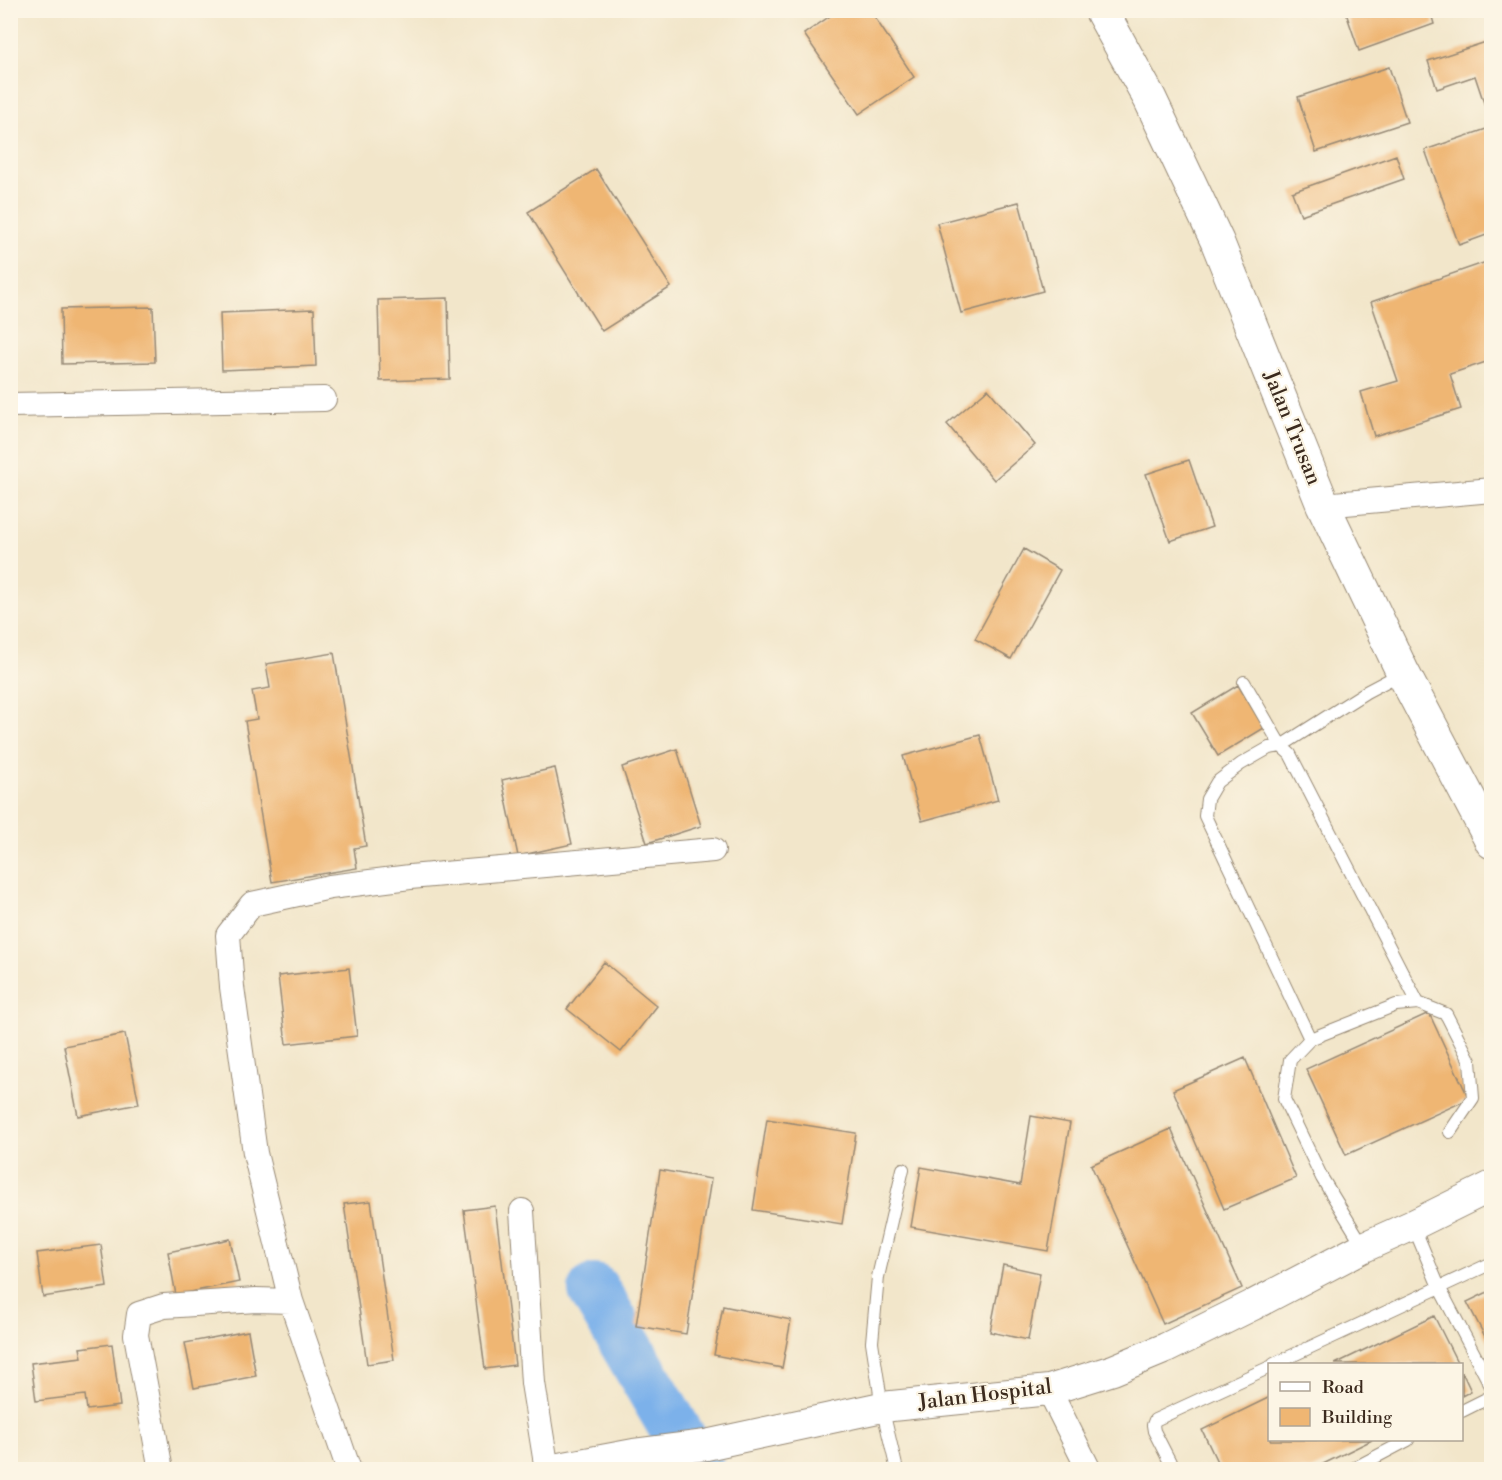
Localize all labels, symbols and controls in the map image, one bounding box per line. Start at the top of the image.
street label: Jalan Trusan [1257,366,1327,489]
legend [1268,1363,1463,1441]
street label: Jalan Hospital [916,1374,1053,1416]
text: Road [1322,1376,1365,1399]
text: Building [1321,1406,1393,1429]

